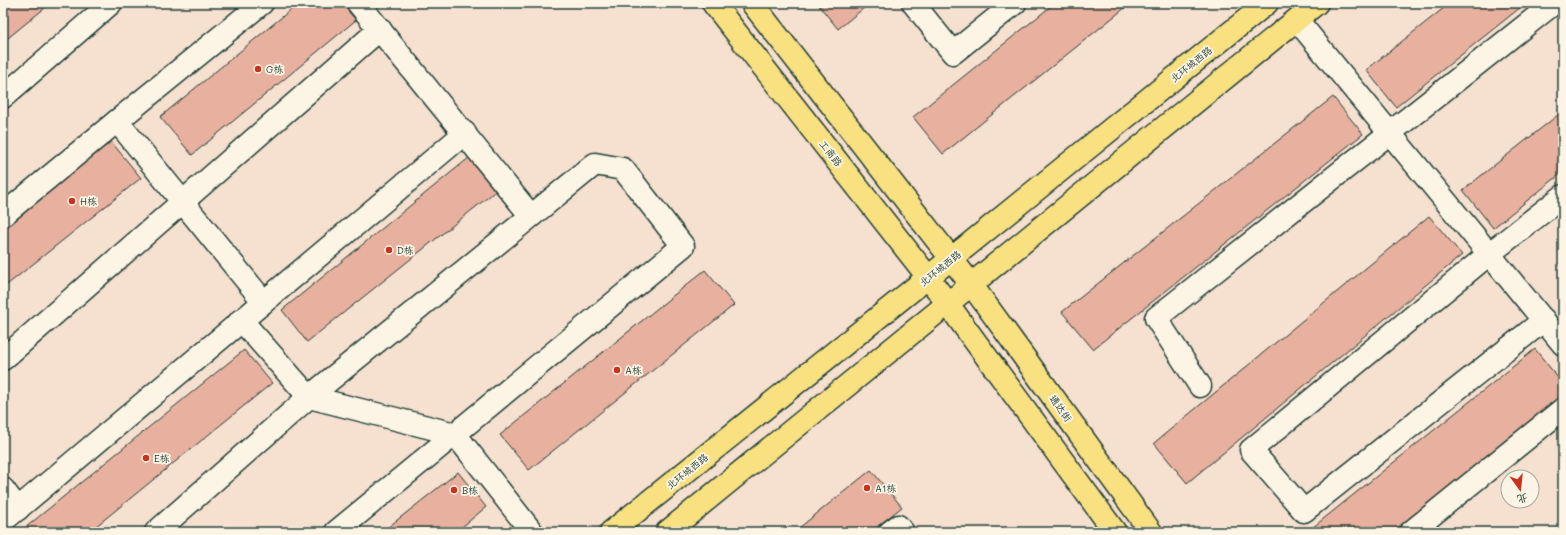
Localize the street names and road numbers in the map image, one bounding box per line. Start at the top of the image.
street label: 北环城西路 [1167,43,1215,85]
street label: 工商路 [816,137,846,169]
street label: 北环城西路 [916,247,964,289]
street label: 通达街 [1047,392,1075,424]
street label: 北环城西路 [663,450,711,492]

